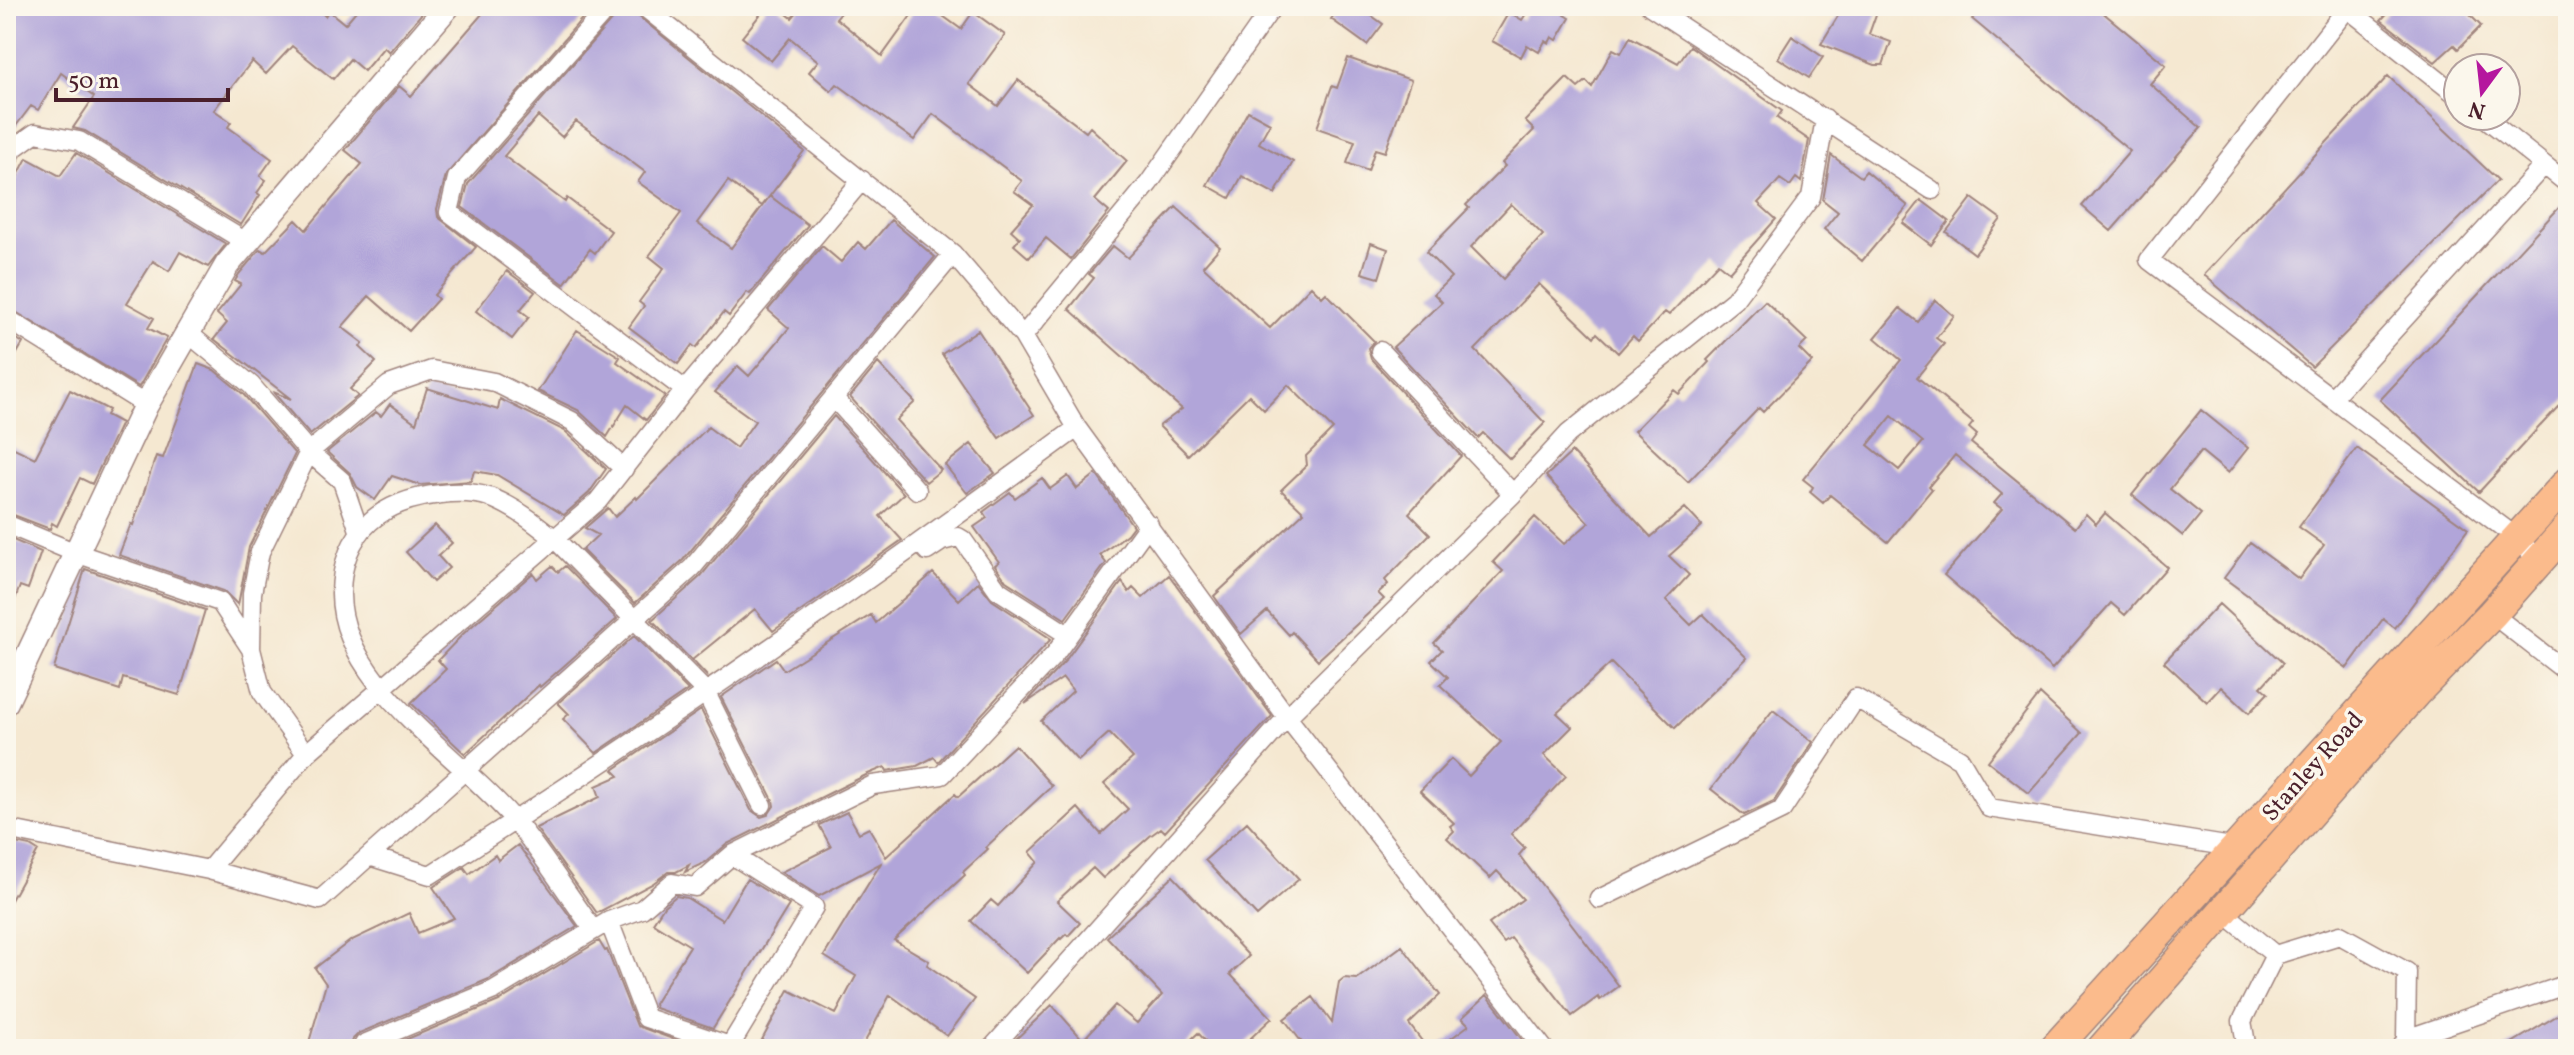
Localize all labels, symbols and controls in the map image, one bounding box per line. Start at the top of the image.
scale bar [56,52,228,102]
north arrow [2442,52,2522,132]
text: 50 m [68,65,120,99]
text: N [2466,92,2489,126]
street label: Stanley Road [2255,705,2372,830]

